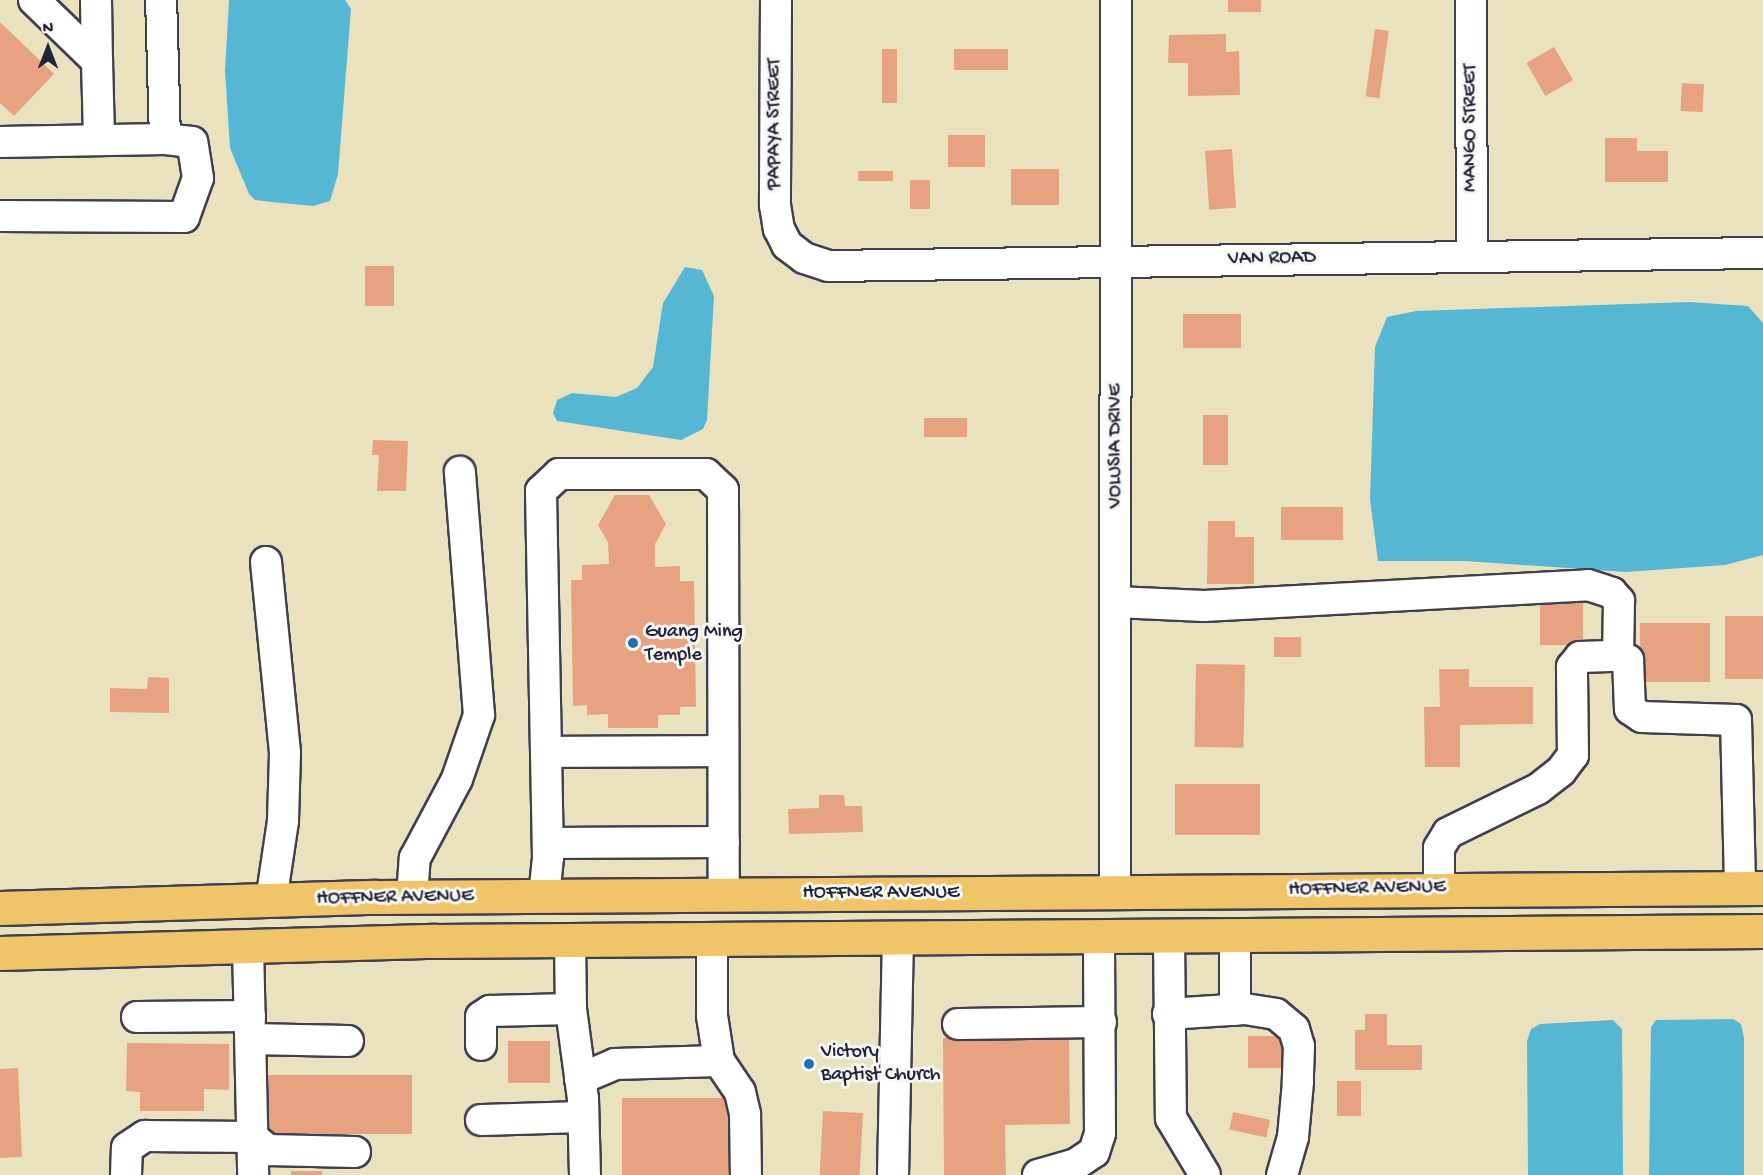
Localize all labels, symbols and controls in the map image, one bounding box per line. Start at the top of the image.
north arrow [18,18,78,78]
text: N [43,20,53,39]
street label: PAPAYA STREET [763,58,787,190]
street label: MANGO STREET [1459,64,1483,192]
street label: VAN ROAD [1228,246,1316,272]
street label: VOLUSIA DRIVE [1104,384,1128,508]
place label: Guang Ming Temple [645,620,743,667]
marker: Guang Ming Temple [626,636,640,650]
street label: HOFFNER AVENUE [1288,876,1446,902]
street label: HOFFNER AVENUE [802,881,960,905]
street label: HOFFNER AVENUE [316,885,474,911]
place label: Victory Baptist Church [821,1040,941,1087]
marker: Victory Baptist Church [802,1057,816,1071]

